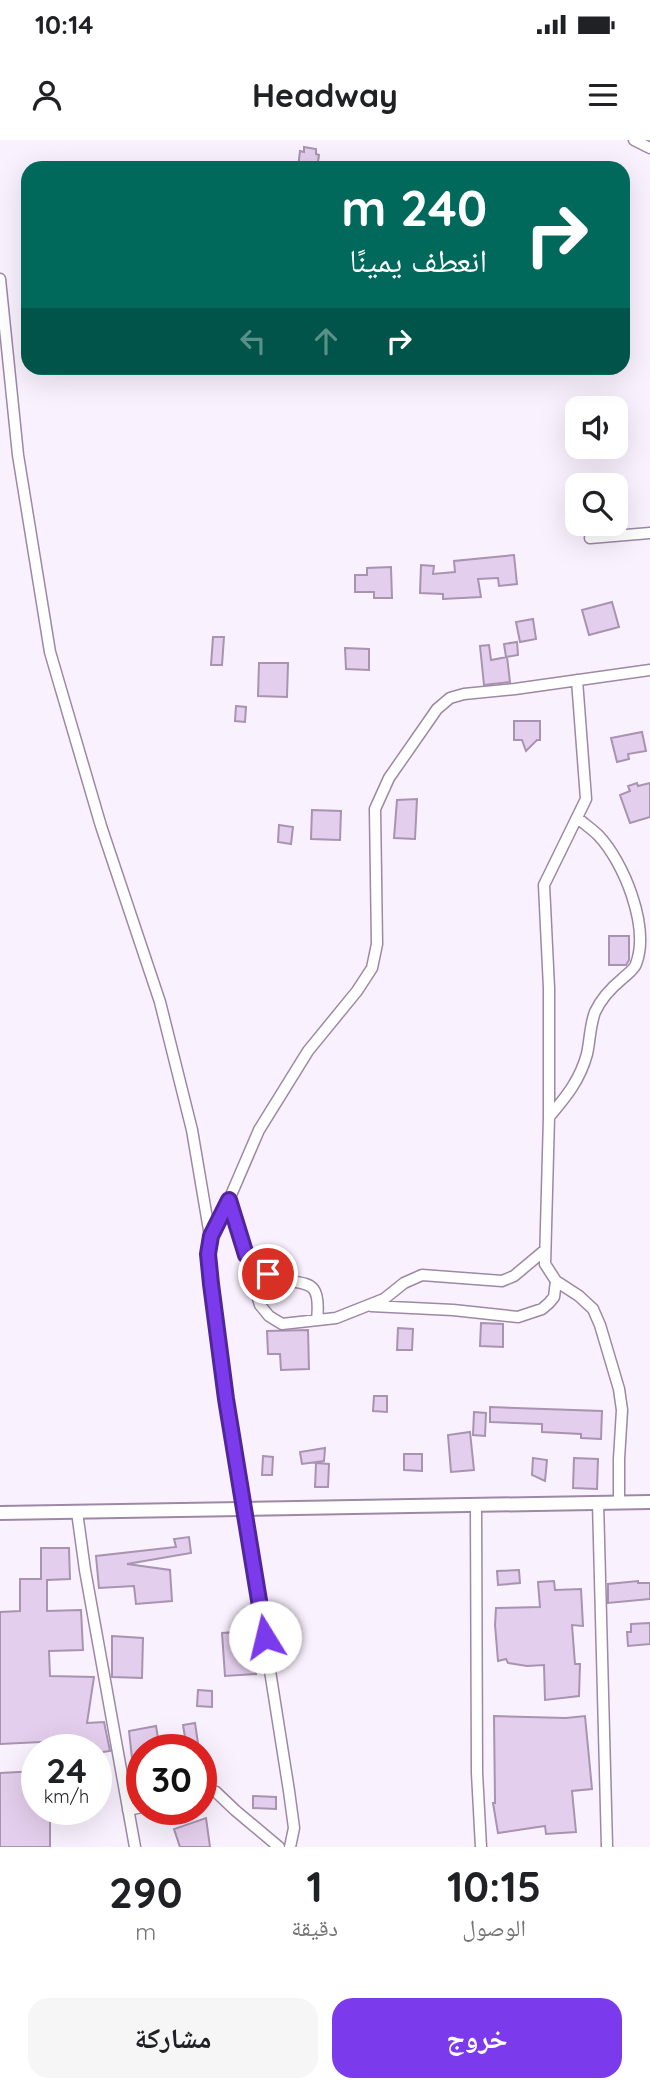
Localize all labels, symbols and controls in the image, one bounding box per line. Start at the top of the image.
text: 10:14 [35,8,94,41]
text: Headway [252,75,398,115]
icon: person [28,76,66,114]
icon: menu [584,76,622,114]
text: 240 m [341,177,487,238]
icon: right [511,189,602,280]
text: انعطف يمينًا [349,240,487,280]
icon: left [234,322,272,360]
icon: ahead [307,322,345,360]
icon: right [380,322,418,360]
map controls [565,396,628,536]
button: sound [565,396,628,459]
button: search [565,473,628,536]
pin [238,1244,298,1304]
icon: arrive [249,1255,287,1293]
position arrow [228,1600,302,1674]
speed limit sign: 30 [126,1734,217,1825]
text: 24 [46,1748,87,1792]
text: km/h [44,1785,89,1808]
text: 1 [307,1860,323,1913]
text: 10:15 [447,1860,541,1913]
text: 290 [109,1866,182,1919]
text: دقيقة [291,1913,338,1942]
text: الوصول [462,1913,526,1942]
text: m [135,1917,156,1946]
button: مشاركة [28,1998,318,2078]
button: خروج [332,1998,622,2078]

